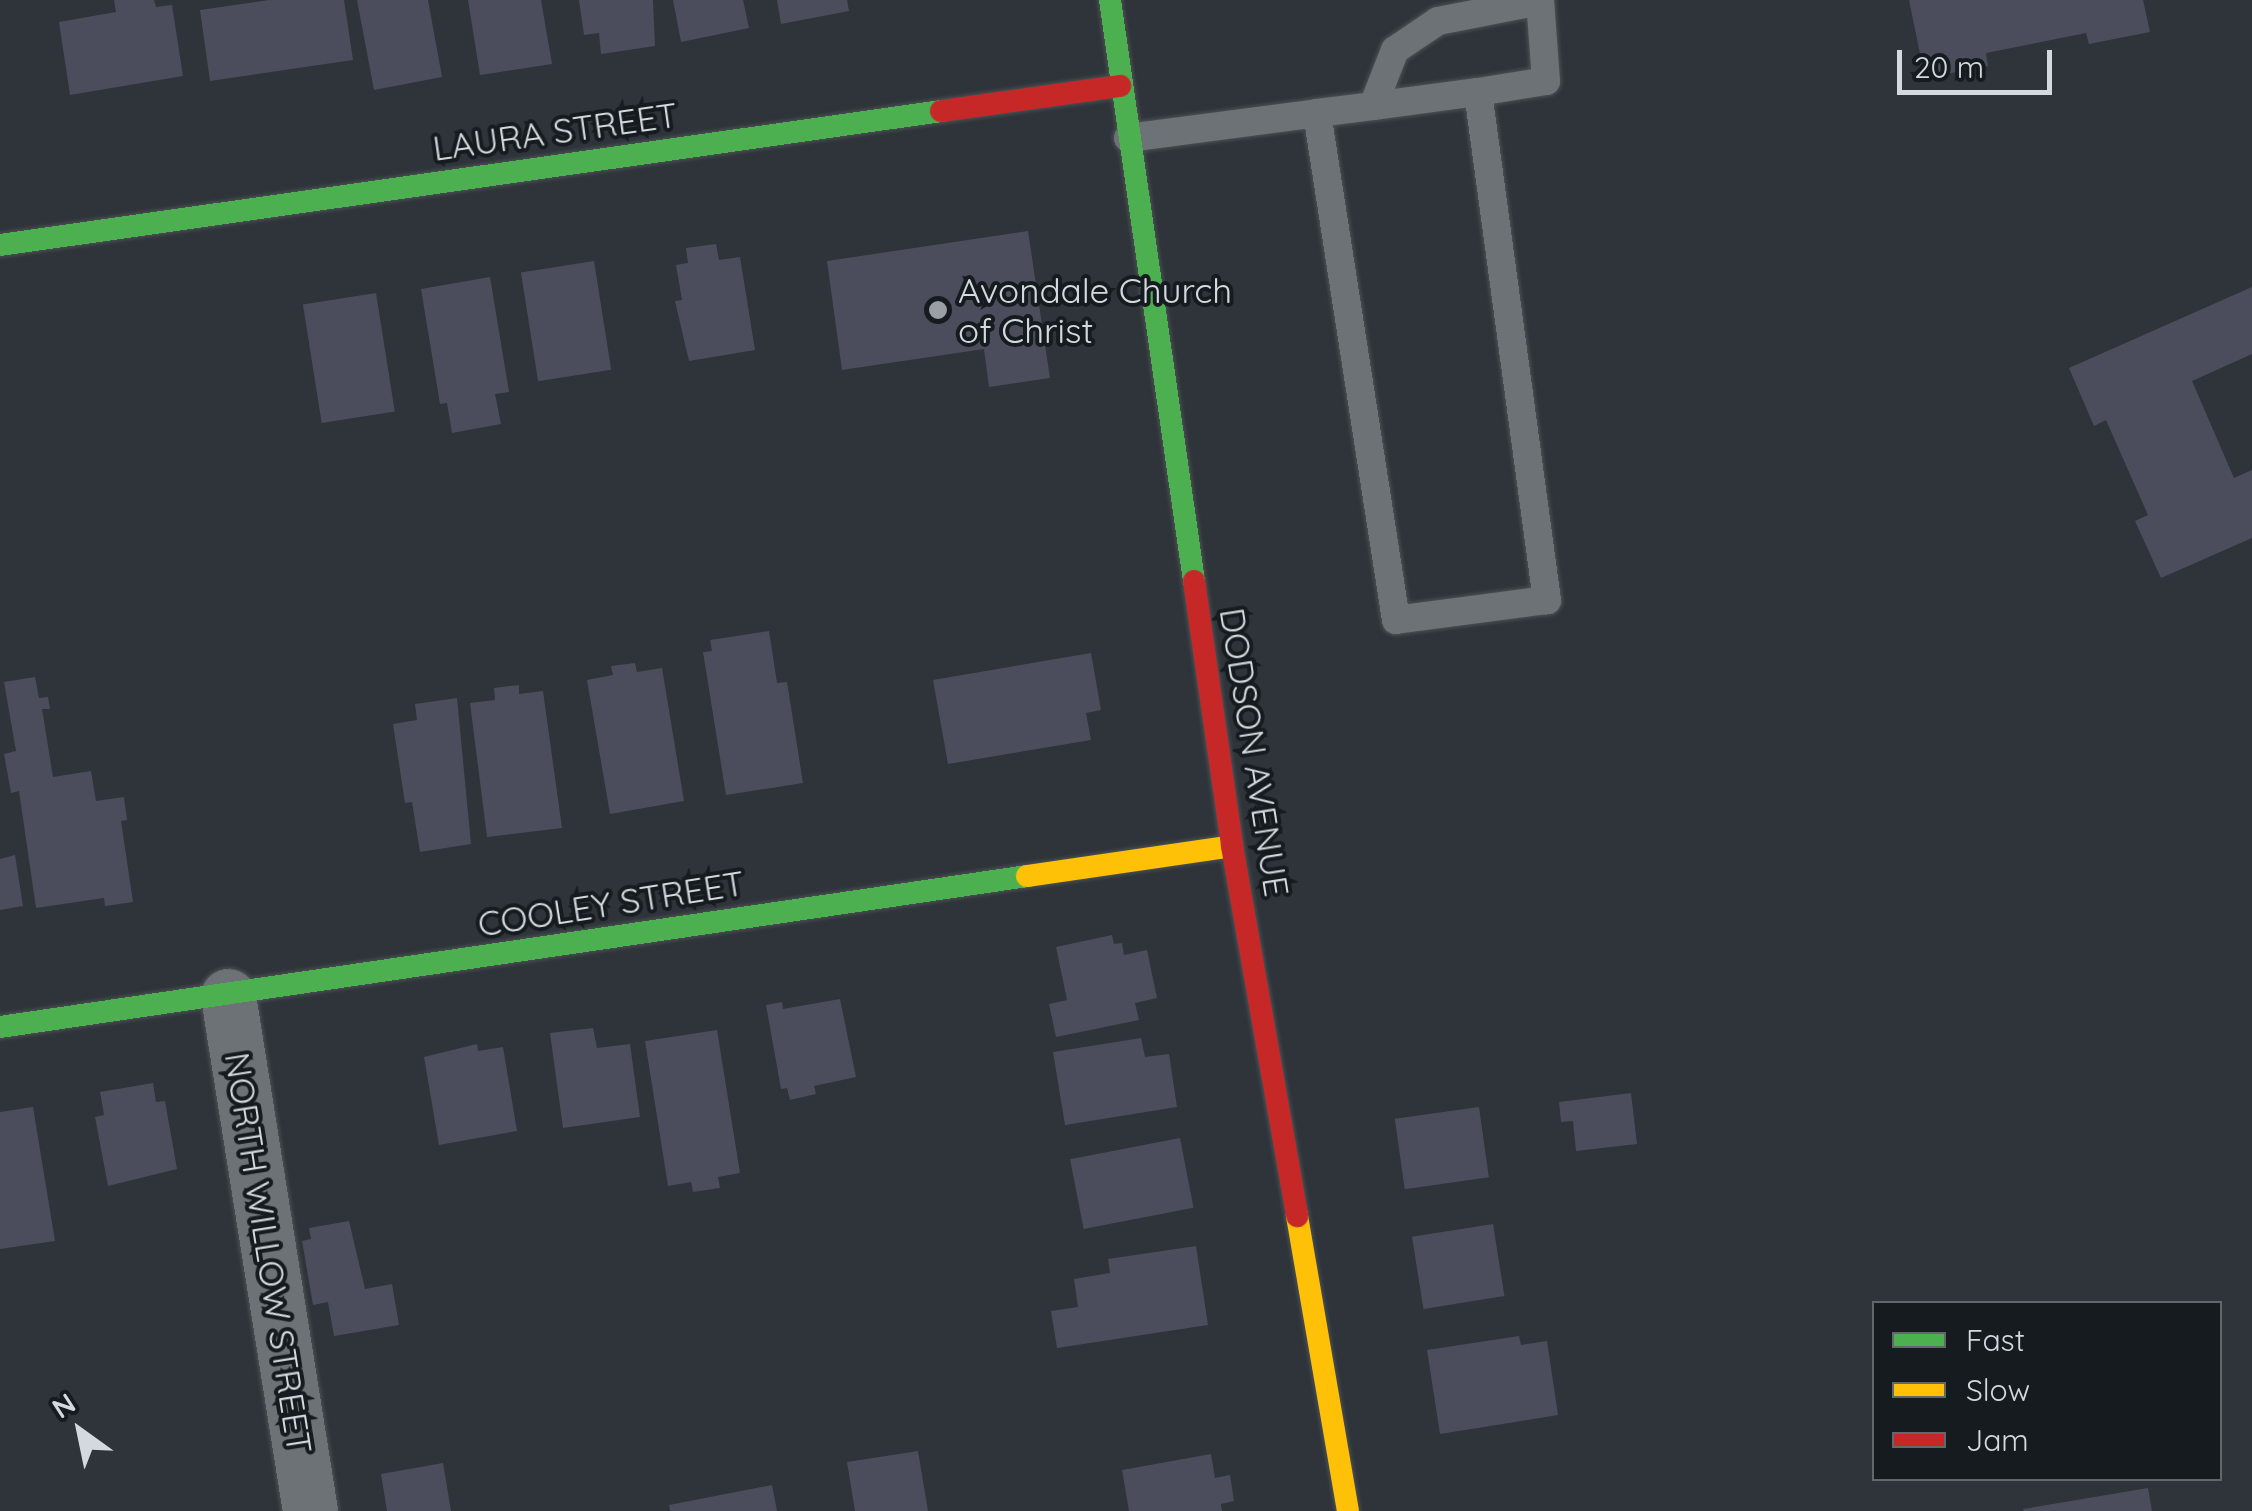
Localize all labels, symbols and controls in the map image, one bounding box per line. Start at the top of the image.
scale bar [1902,30,2057,92]
text: 20 m [1914,48,1984,86]
street label: LAURA STREET [430,93,680,169]
place label: Avondale Church of Christ [958,269,1232,351]
marker: Avondale Church of Christ [927,299,949,321]
street label: DODSON AVENUE [1211,605,1299,899]
street label: COOLEY STREET [475,861,747,945]
street label: NORTH WILLOW STREET [217,1049,321,1457]
legend [1872,1301,2222,1481]
text: Fast [1966,1321,2025,1359]
text: Slow [1966,1371,2030,1409]
north arrow [30,1381,130,1481]
text: N [45,1385,82,1426]
text: Jam [1966,1421,2029,1459]

